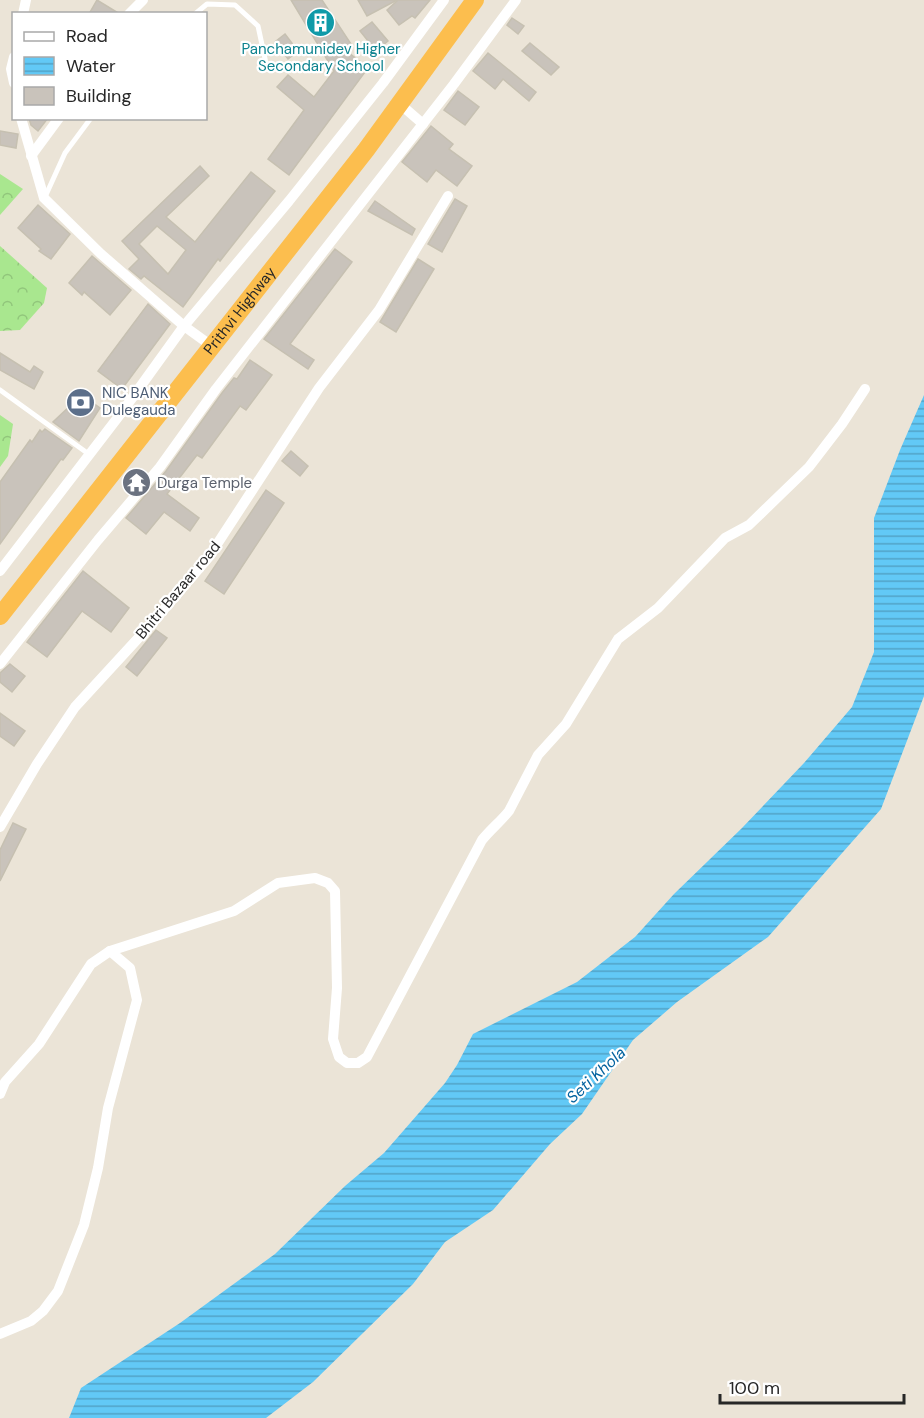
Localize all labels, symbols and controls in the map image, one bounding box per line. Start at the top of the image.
building icon: Panchamunidev Higher Secondary School [305,6,337,38]
legend [12,12,207,120]
text: Road [66,24,108,48]
place label: Panchamunidev Higher Secondary School [241,39,401,76]
text: Water [66,54,116,78]
text: Building [66,84,131,108]
street label: Prithvi Highway [199,262,281,359]
place label: NIC BANK Dulegauda [102,383,175,420]
bank icon: NIC BANK Dulegauda [65,386,97,418]
temple icon: Durga Temple [120,467,152,499]
place label: Durga Temple [157,473,252,493]
street label: Bhitri Bazaar road [131,537,225,643]
water label: Seti Khola [562,1042,630,1108]
scale bar [720,1367,904,1405]
text: 100 m [729,1376,780,1400]

